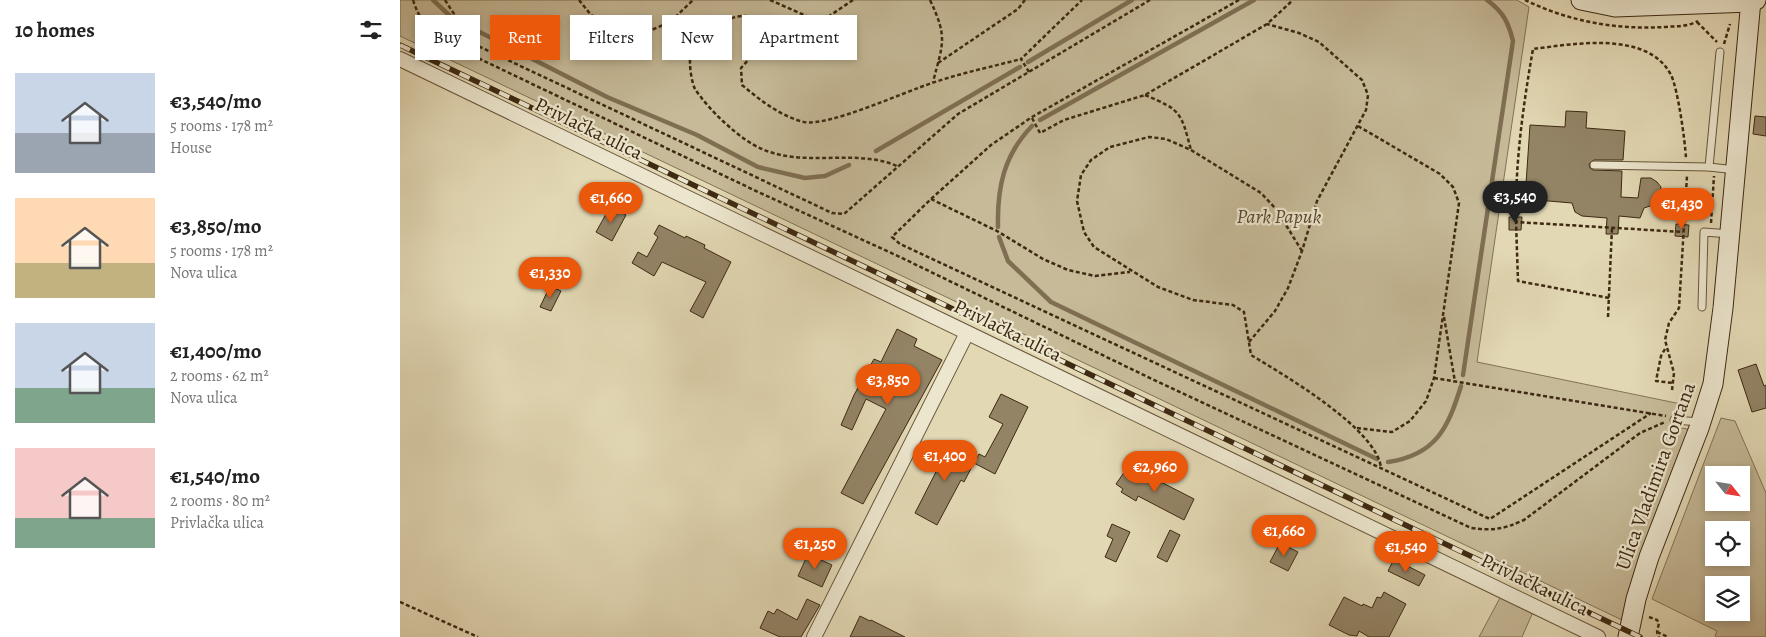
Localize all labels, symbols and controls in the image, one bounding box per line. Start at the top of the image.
chip: Buy [415,15,480,60]
chip: Rent [490,15,560,60]
chip: Filters [570,15,652,60]
chip: New [662,15,732,60]
chip: Apartment [742,15,857,60]
text: 10 homes [15,16,95,44]
icon: filters [357,16,385,44]
text: €3,540/mo [170,87,261,115]
street label: Privlačka ulica [530,91,648,167]
icon: home [55,93,115,153]
text: 5 rooms · 178 m² [170,115,273,137]
text: House [170,137,212,159]
pin: €3,540 [1474,180,1556,223]
pin: €1,660 [570,182,652,224]
text: €3,540 [1494,186,1536,208]
text: €1,660 [590,187,632,209]
pin: €1,430 [1641,188,1723,230]
text: €1,430 [1661,193,1703,215]
park label: Park Papuk [1237,203,1322,230]
text: €3,850/mo [170,212,262,240]
icon: home [55,218,115,278]
text: 5 rooms · 178 m² [170,240,273,262]
pin: €1,330 [509,256,591,299]
text: Nova ulica [170,262,238,284]
text: €1,330 [529,262,571,284]
street label: Privlačka ulica [949,293,1067,369]
text: €1,400/mo [170,337,262,365]
icon: home [55,343,115,403]
pin: €3,850 [847,364,929,406]
text: 2 rooms · 62 m² [170,365,269,387]
text: €3,850 [867,369,909,391]
street label: Ulica Vladimira Gortana [1609,378,1702,574]
text: Nova ulica [170,387,238,409]
pin: €1,400 [904,440,986,482]
text: €1,400 [924,445,966,467]
pin: €2,960 [1114,450,1196,493]
text: €2,960 [1133,456,1177,478]
text: €1,540/mo [170,462,260,490]
north arrow [1705,466,1750,511]
map controls [1705,466,1750,621]
icon: home [55,468,115,528]
text: 2 rooms · 80 m² [170,490,270,512]
text: Privlačka ulica [170,512,264,534]
pin: €1,660 [1243,514,1325,557]
text: €1,660 [1263,520,1305,542]
button: locate [1705,521,1750,566]
pin: €1,250 [774,528,856,570]
pin: €1,540 [1365,530,1447,573]
text: €1,250 [794,533,836,555]
text: €1,540 [1385,536,1427,558]
street label: Privlačka ulica [1476,547,1594,623]
button: layers [1705,576,1750,621]

